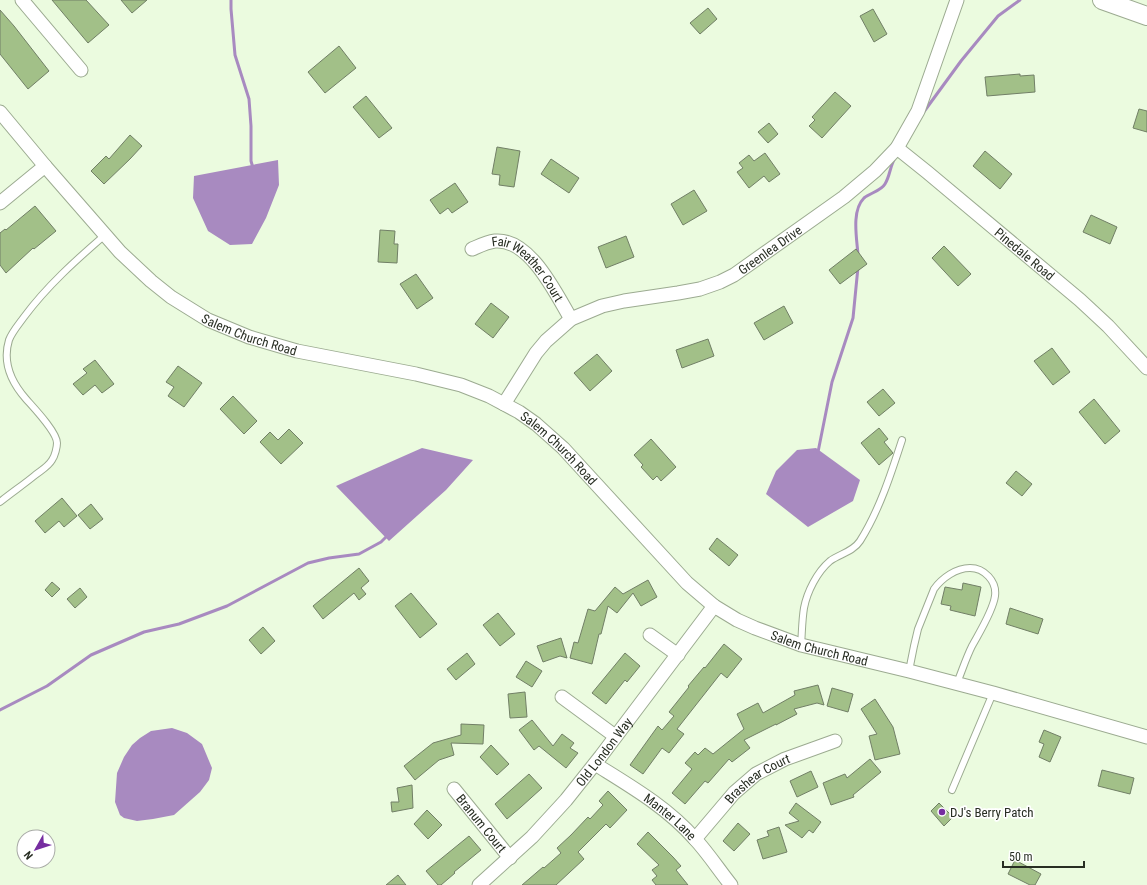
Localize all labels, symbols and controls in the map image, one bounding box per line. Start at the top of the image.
street label: Greenlea Drive [735,222,804,277]
street label: Pinedale Road [992,225,1058,283]
street label: Fair Weather Court [491,233,567,304]
street label: Salem Church Road [199,310,299,358]
street label: Salem Church Road [518,408,600,488]
street label: Salem Church Road [769,627,869,668]
street label: Old London Way [572,714,635,789]
street label: Brashear Court [721,750,792,806]
street label: Manter Lane [641,790,700,843]
street label: Branum Court [454,791,510,855]
place label: DJ's Berry Patch [950,805,1034,820]
marker: DJ's Berry Patch [937,807,947,817]
north arrow [16,829,56,869]
scale bar [1003,843,1084,869]
text: N [21,848,36,862]
text: 50 m [1009,850,1033,864]

